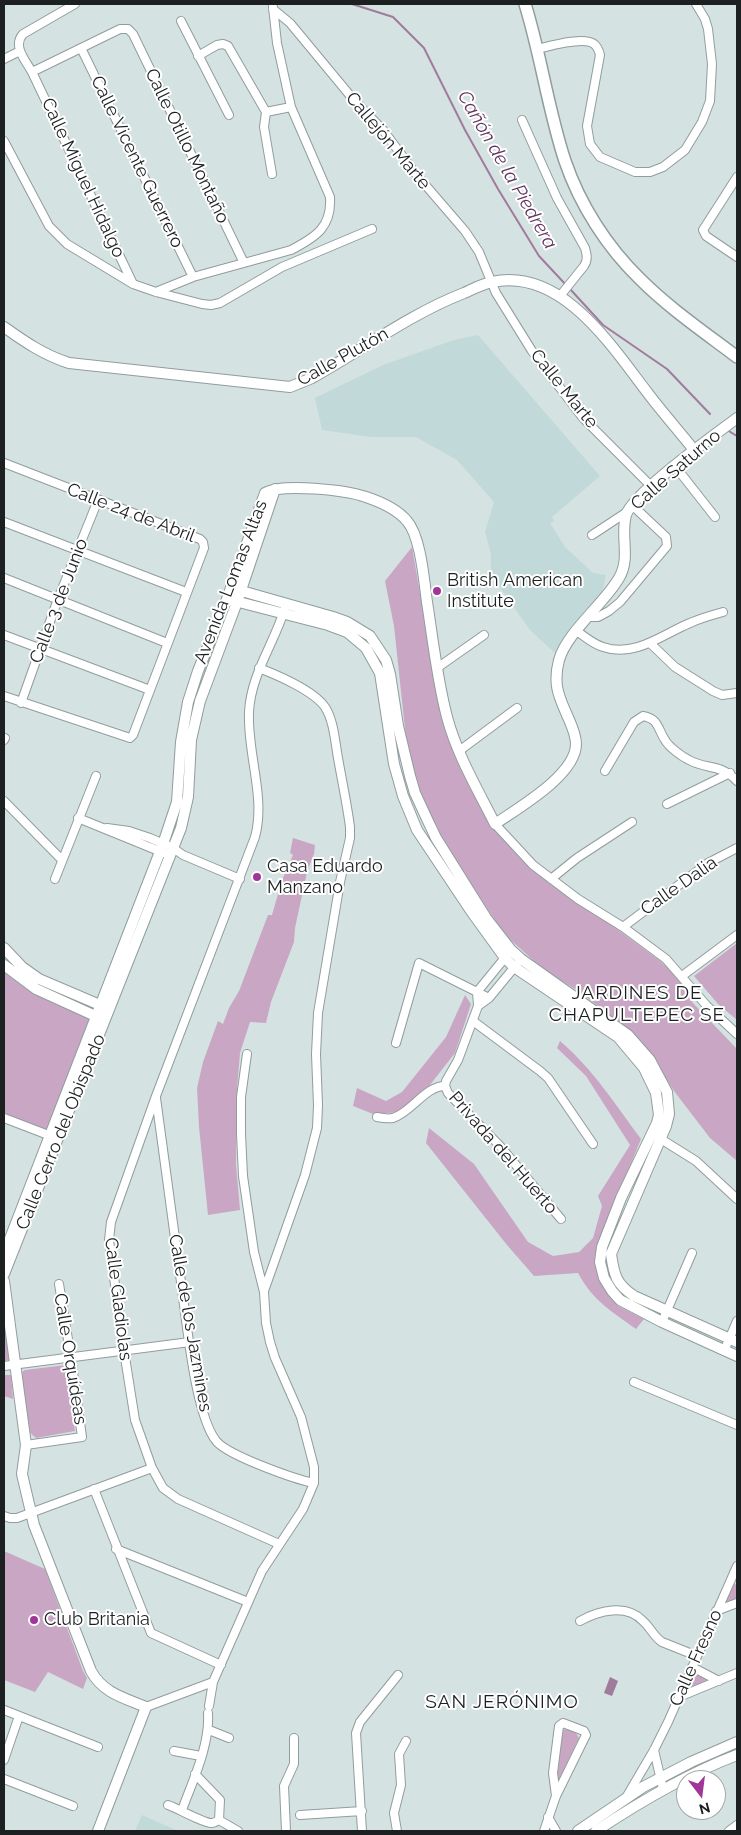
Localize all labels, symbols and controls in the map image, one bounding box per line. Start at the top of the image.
street label: Calle Otillo Montaño [140,65,234,227]
street label: Calle Vicente Guerrero [86,72,188,252]
water label: Cañón de la Piedrera [452,87,562,253]
street label: Callejón Marte [341,88,435,194]
street label: Calle Miguel Hidalgo [37,95,129,261]
street label: Calle Plutón [294,323,392,391]
street label: Calle Marte [526,345,602,433]
street label: Calle Saturno [627,425,725,515]
street label: Calle 24 de Abril [64,479,198,547]
street label: Avenida Lomas Altas [190,497,272,667]
street label: Calle 3 de Junio [25,535,93,667]
place label: British American Institute [447,570,583,612]
marker: British American Institute [431,585,443,597]
street label: Calle Dalia [637,852,721,920]
place label: Casa Eduardo Manzano [267,856,383,899]
marker: Casa Eduardo Manzano [251,871,263,883]
district label: JARDINES DE CHAPULTEPEC SE [547,982,727,1026]
street label: Calle Cerro del Obispado [12,1031,110,1233]
street label: Privada del Huerto [444,1087,562,1219]
street label: Calle de los Jazmines [164,1233,216,1413]
street label: Calle Gladiolas [100,1236,136,1362]
street label: Calle Orquídeas [49,1292,91,1426]
street label: Calle Fresno [665,1606,727,1710]
place label: Club Britania [44,1609,150,1631]
marker: Club Britania [28,1614,40,1626]
district label: SAN JERÓNIMO [424,1691,580,1713]
north arrow [676,1770,726,1820]
text: N [697,1799,712,1818]

